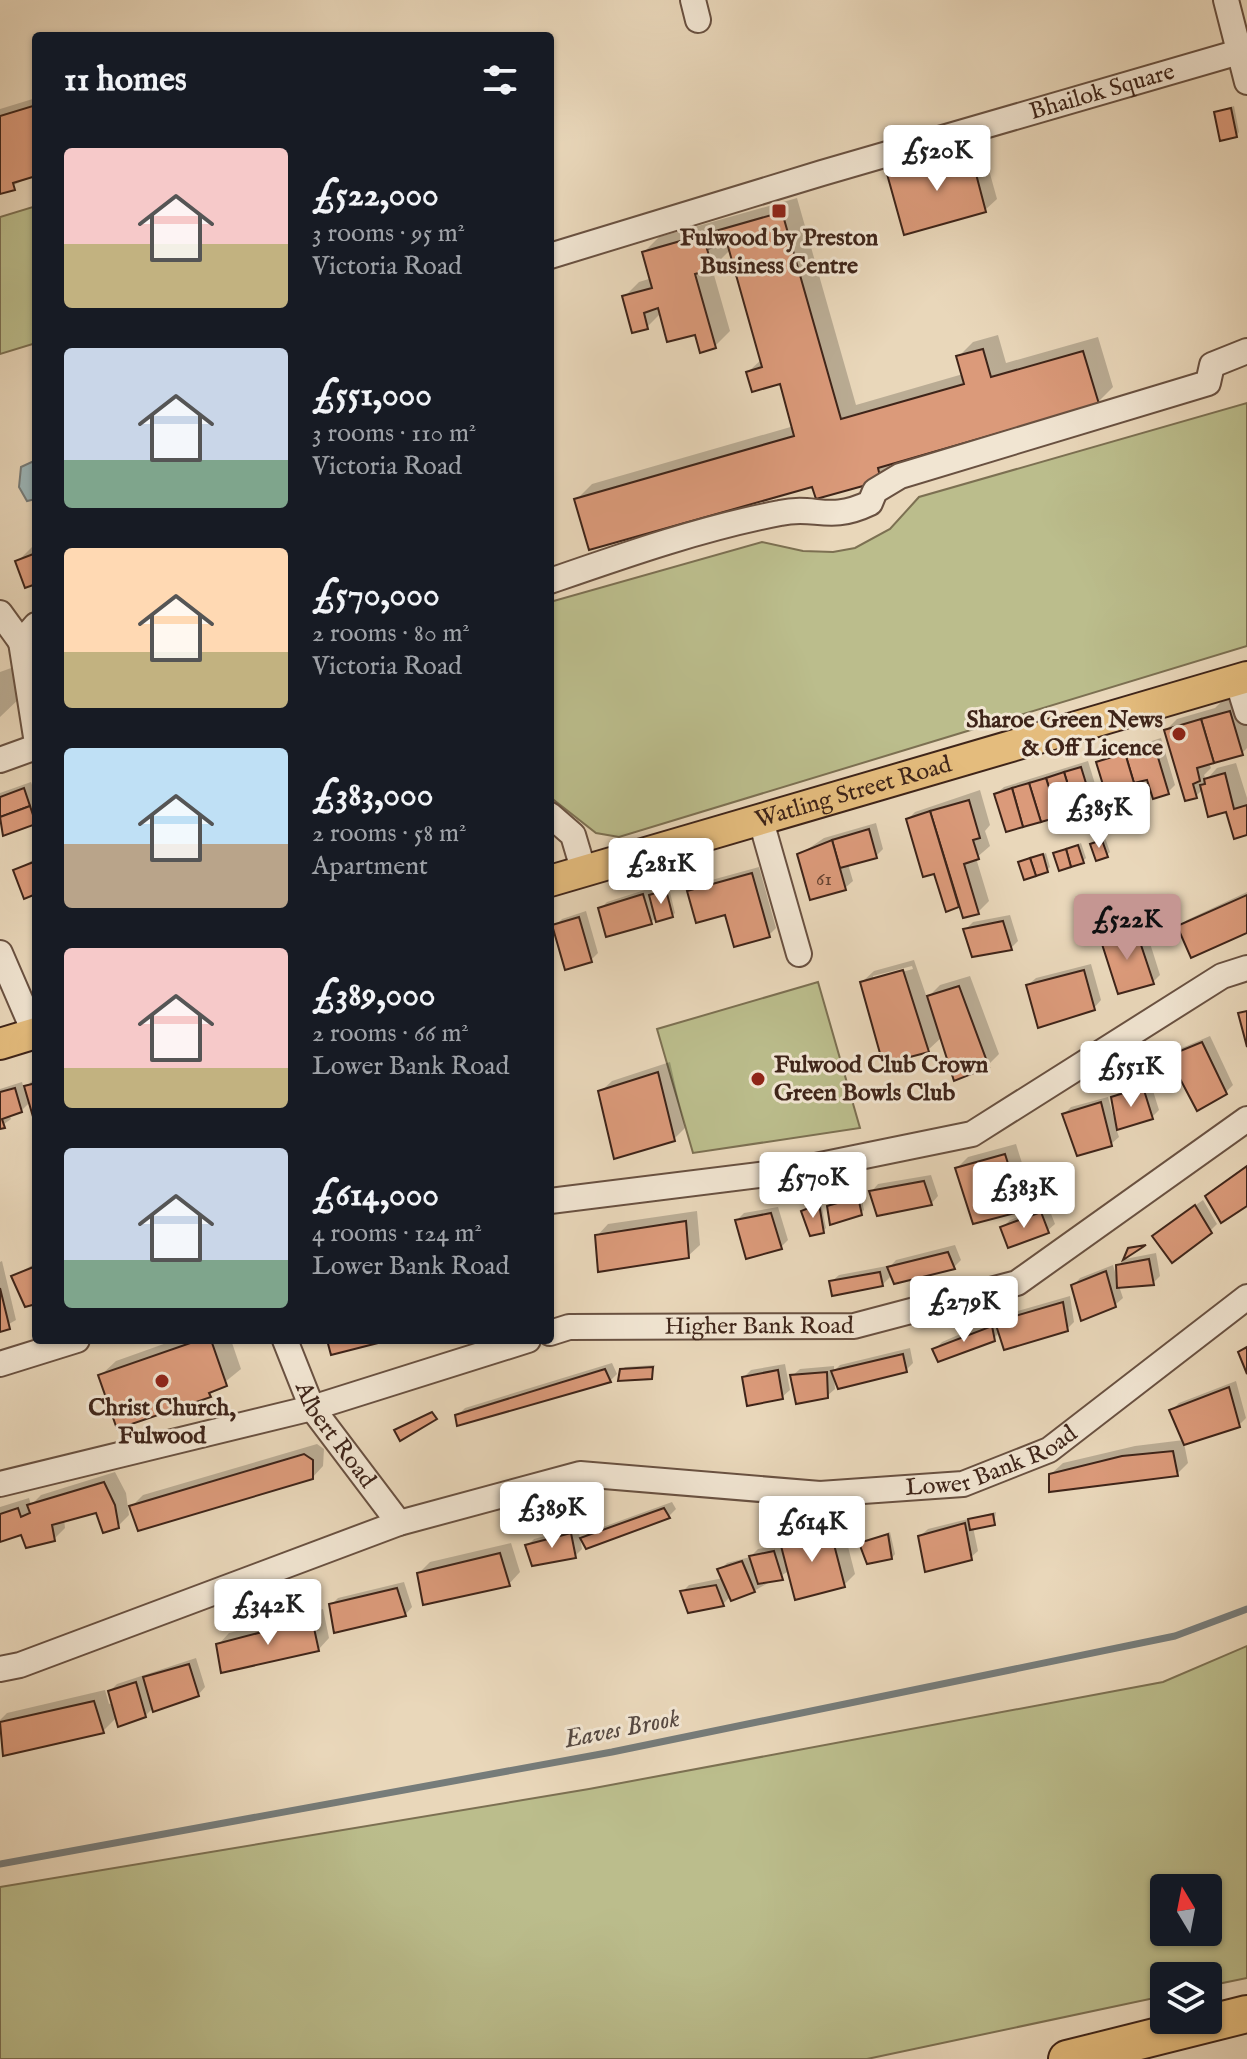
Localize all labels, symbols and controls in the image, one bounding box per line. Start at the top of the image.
street label: Bhailok Square [1026,56,1178,127]
icon: filters [478,58,522,102]
text: 11 homes [64,59,187,102]
pin: £520K [881,125,993,193]
text: £520K [901,134,973,167]
text: £522,000 [312,174,439,217]
icon: home [128,180,224,276]
marker: Fulwood by Preston Business Centre [770,202,788,220]
text: 3 rooms · 95 m² [312,217,465,250]
place label: Fulwood by Preston Business Centre [680,223,879,282]
text: Victoria Road [312,250,462,283]
text: £551,000 [312,374,432,417]
icon: home [128,380,224,476]
text: 3 rooms · 110 m² [312,417,476,450]
text: Victoria Road [312,450,462,483]
text: £570,000 [312,574,440,617]
icon: home [128,580,224,676]
text: 2 rooms · 80 m² [312,617,470,650]
text: Victoria Road [312,650,462,683]
place label: Sharoe Green News & Off Licence [966,705,1164,764]
marker: Sharoe Green News & Off Licence [1170,725,1188,743]
street label: Watling Street Road [751,749,955,836]
text: £383,000 [312,774,433,817]
icon: home [128,780,224,876]
pin: £385K [1043,782,1155,850]
text: £385K [1066,791,1132,824]
text: 2 rooms · 58 m² [312,817,466,850]
pin: £281K [605,838,717,906]
text: £281K [627,847,695,880]
text: Apartment [312,850,428,883]
house number: 61 [816,867,832,892]
pin: £522K [1071,894,1183,962]
text: £522K [1092,903,1162,936]
text: £389,000 [312,974,436,1017]
icon: home [128,980,224,1076]
text: 2 rooms · 66 m² [312,1017,469,1050]
pin: £551K [1075,1041,1187,1109]
text: Lower Bank Road [312,1050,509,1083]
place label: Fulwood Club Crown Green Bowls Club [774,1050,989,1109]
text: £551K [1098,1050,1164,1083]
marker: Fulwood Club Crown Green Bowls Club [749,1070,767,1088]
pin: £570K [757,1152,869,1220]
text: £570K [777,1161,849,1194]
pin: £383K [968,1162,1080,1230]
text: £383K [991,1171,1057,1204]
text: £614,000 [312,1174,439,1217]
icon: home [128,1180,224,1276]
text: 4 rooms · 124 m² [312,1217,482,1250]
text: Lower Bank Road [312,1250,509,1283]
pin: £279K [908,1276,1020,1344]
text: £279K [928,1285,1000,1318]
street label: Higher Bank Road [664,1311,854,1342]
marker: Christ Church, Fulwood [153,1372,171,1390]
street label: Albert Road [287,1376,383,1494]
place label: Christ Church, Fulwood [88,1393,236,1452]
street label: Lower Bank Road [904,1418,1084,1504]
pin: £389K [496,1482,608,1550]
text: £389K [518,1491,586,1524]
pin: £614K [756,1496,868,1564]
text: £614K [777,1505,847,1538]
pin: £342K [212,1579,324,1647]
text: £342K [232,1588,304,1621]
water label: Eaves Brook [560,1702,683,1757]
north arrow [1150,1874,1222,1946]
map controls [1150,1874,1222,2034]
button: layers [1150,1962,1222,2034]

